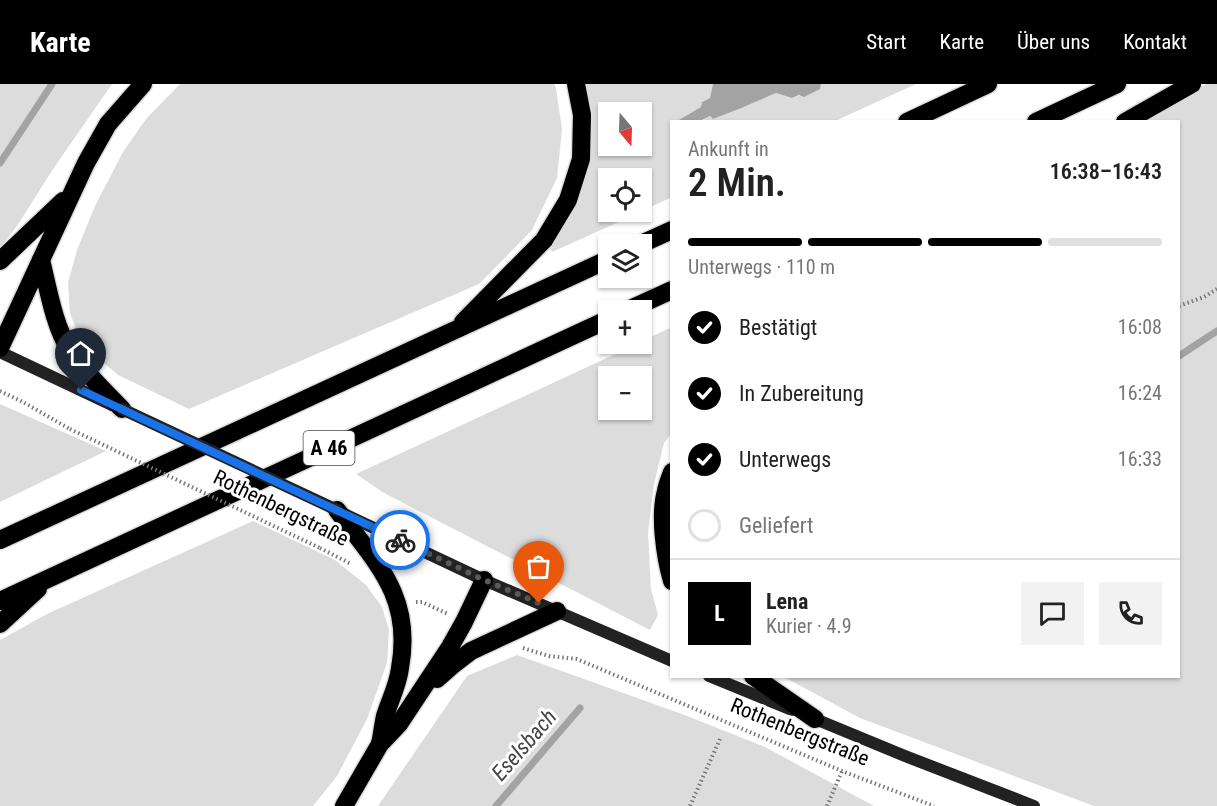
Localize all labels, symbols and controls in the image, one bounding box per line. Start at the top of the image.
text: Karte [30,26,91,59]
text: Start [866,30,907,54]
text: Karte [940,30,984,54]
text: Über uns [1017,30,1090,54]
text: Kontakt [1123,30,1187,54]
north arrow [598,102,652,156]
map controls [598,102,652,420]
text: Ankunft in [688,137,769,161]
text: 16:38–16:43 [1050,159,1162,184]
text: 2 Min. [688,160,786,206]
button: locate [598,168,652,222]
button: layers [598,234,652,288]
text: Unterwegs · 110 m [688,255,835,279]
button: + [598,300,652,354]
icon: check [688,311,721,344]
text: Bestätigt [739,315,817,340]
text: 16:08 [1118,315,1162,339]
pin [55,328,106,390]
icon: home [64,337,97,370]
button: − [598,366,652,420]
icon: check [688,377,721,410]
text: In Zubereitung [739,381,864,406]
text: 16:24 [1118,381,1162,405]
road number: A 46 [304,431,354,465]
icon: check [688,443,721,476]
text: Unterwegs [739,447,831,472]
text: 16:33 [1118,447,1162,471]
street label: Rothenbergstraße [209,465,353,551]
courier [370,510,430,570]
text: Geliefert [739,513,814,538]
icon: bike [384,524,417,557]
pin [513,541,564,603]
icon: bag [522,550,555,583]
button: chat [1021,582,1084,645]
button: phone [1099,582,1162,645]
text: Lena [766,589,808,614]
text: L [714,601,725,626]
text: Kurier · 4.9 [766,614,852,638]
street label: Rothenbergstraße [727,693,873,771]
water label: Eselsbach [486,704,562,786]

